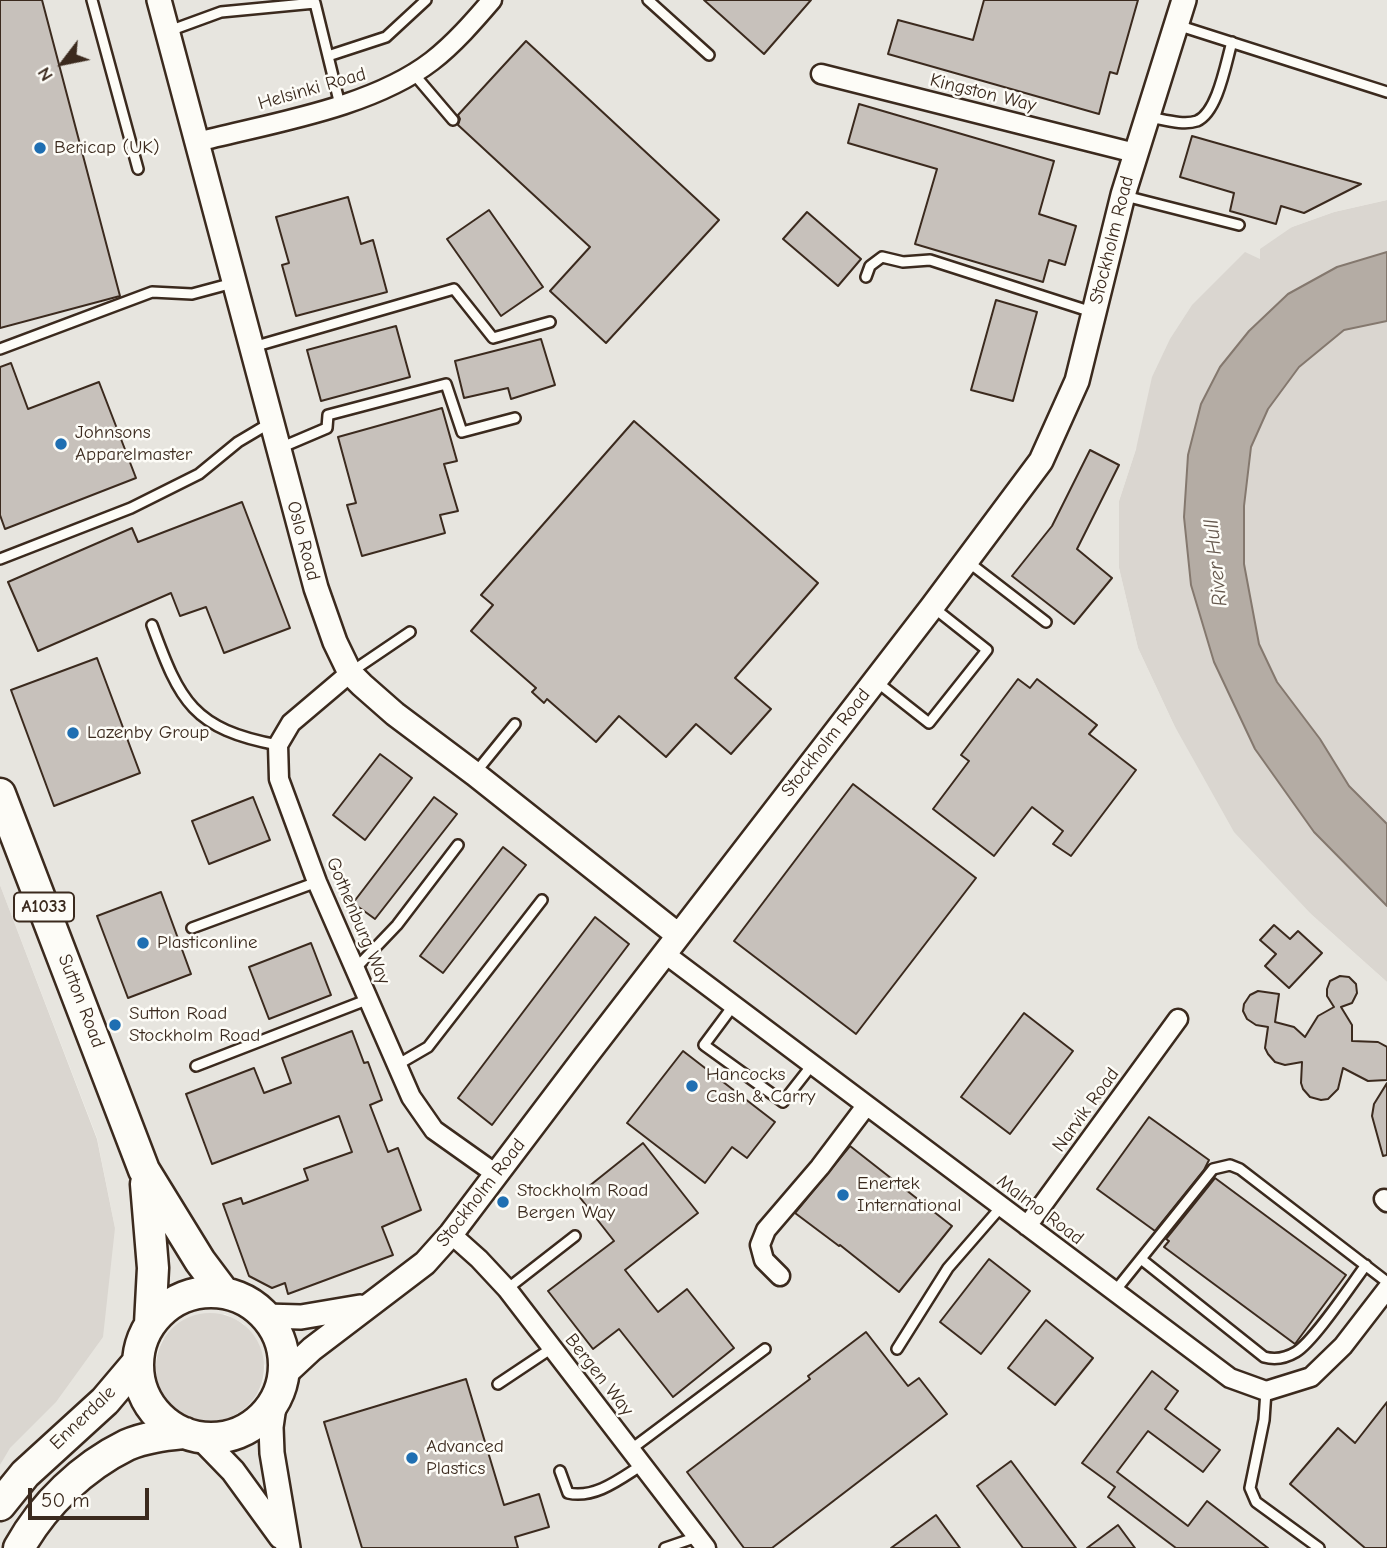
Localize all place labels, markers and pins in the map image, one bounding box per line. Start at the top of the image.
place label: Bericap (UK) [54,137,159,159]
marker: Bericap (UK) [32,140,48,156]
place label: Johnsons Apparelmaster [75,422,192,466]
marker: Johnsons Apparelmaster [53,436,69,452]
place label: Lazenby Group [87,722,209,744]
marker: Lazenby Group [65,725,81,741]
place label: Plasticonline [157,932,257,954]
marker: Plasticonline [135,935,151,951]
place label: Sutton Road Stockholm Road [129,1003,260,1047]
marker: Sutton Road Stockholm Road [107,1017,123,1033]
place label: Hancocks Cash & Carry [706,1064,816,1108]
marker: Hancocks Cash & Carry [684,1078,700,1094]
place label: Enertek International [857,1173,961,1217]
place label: Stockholm Road Bergen Way [517,1180,648,1224]
marker: Enertek International [835,1187,851,1203]
marker: Stockholm Road Bergen Way [495,1194,511,1210]
place label: Advanced Plastics [426,1436,504,1480]
marker: Advanced Plastics [404,1450,420,1466]

